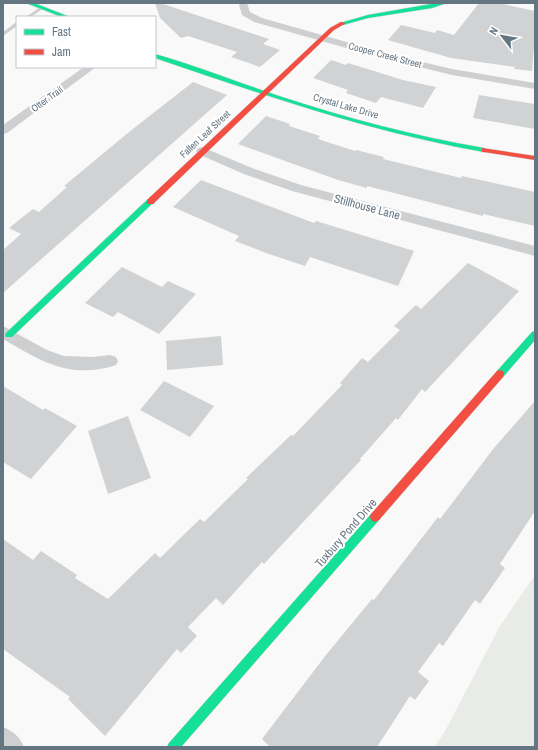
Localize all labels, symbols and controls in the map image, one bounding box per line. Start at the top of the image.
legend [16,16,156,68]
north arrow [482,16,522,56]
text: Fast [52,24,71,40]
text: N [486,24,501,37]
street label: Cooper Creek Street [347,39,424,71]
text: Jam [52,44,71,60]
street label: Otter Trail [28,83,66,115]
street label: Crystal Lake Drive [312,90,381,122]
street label: Fallen Leaf Street [177,107,233,161]
street label: Stillhouse Lane [332,190,402,224]
street label: Tuxbury Pond Drive [312,495,380,571]

